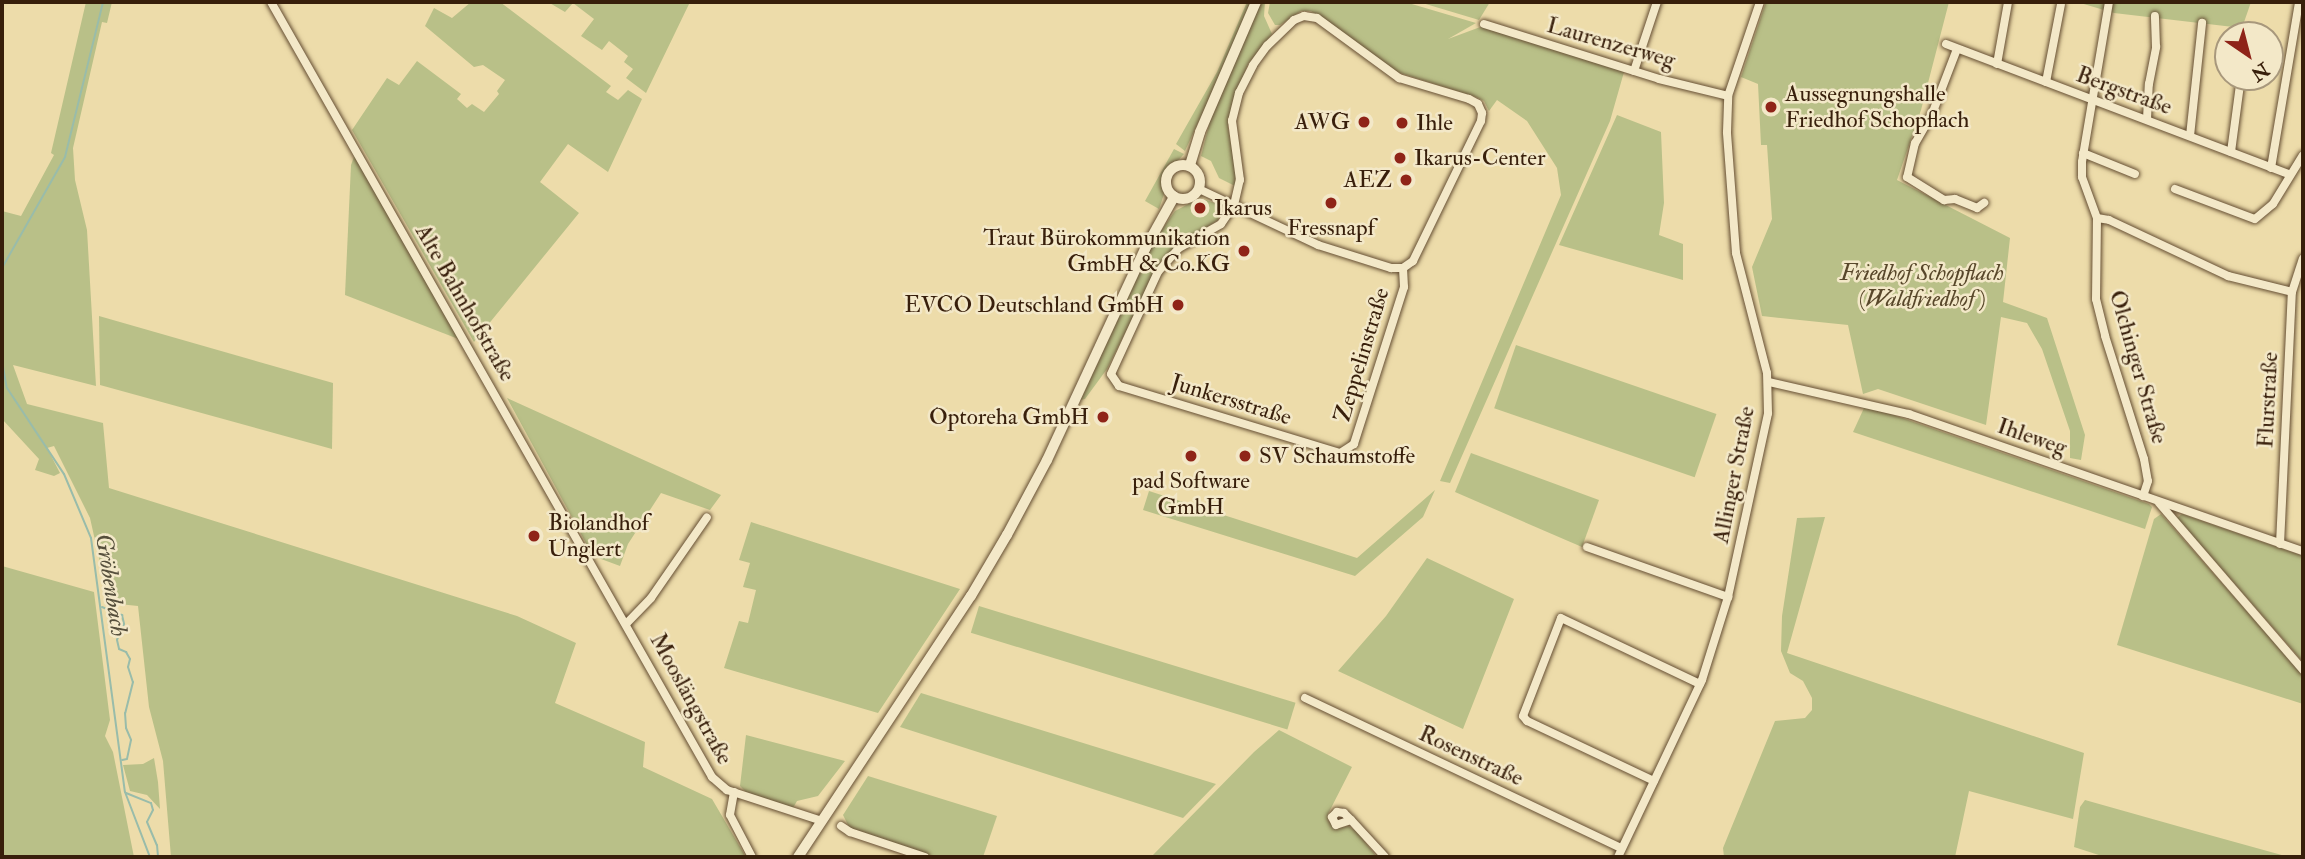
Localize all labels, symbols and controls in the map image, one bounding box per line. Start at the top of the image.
street label: Laurenzerweg [1544,12,1678,74]
north arrow [2214,21,2284,91]
text: N [2246,57,2274,86]
street label: Bergstraße [2072,61,2176,121]
place label: Aussegnungshalle Friedhof Schopflach [1785,80,1969,134]
marker: Aussegnungshalle Friedhof Schopflach [1763,99,1779,115]
place label: AWG [1295,108,1350,136]
place label: Ihle [1416,109,1453,137]
marker: AWG [1356,114,1372,130]
marker: Ihle [1394,115,1410,131]
place label: Ikarus-Center [1414,144,1545,172]
marker: Ikarus-Center [1392,150,1408,166]
place label: AEZ [1344,166,1392,194]
marker: AEZ [1398,172,1414,188]
place label: Ikarus [1214,194,1272,222]
marker: Fressnapf [1323,195,1339,211]
marker: Ikarus [1192,200,1208,216]
place label: Fressnapf [1287,214,1375,242]
street label: Alte Bahnhofstraße [409,220,521,386]
place label: Traut Bürokommunikation GmbH & Co.KG [983,224,1230,278]
marker: Traut Bürokommunikation GmbH & Co.KG [1236,243,1252,259]
park label: Friedhof Schopflach (Waldfriedhof) [1840,259,2004,313]
street label: Zeppelinstraße [1328,285,1396,425]
street label: Olchinger Straße [2103,287,2173,447]
place label: EVCO Deutschland GmbH [904,291,1164,319]
marker: EVCO Deutschland GmbH [1170,297,1186,313]
street label: Flurstraße [2252,351,2284,449]
street label: Junkersstraße [1167,369,1295,431]
place label: Optoreha GmbH [929,403,1089,431]
street label: Allinger Straße [1707,404,1761,546]
marker: Optoreha GmbH [1095,409,1111,425]
street label: Ihleweg [1994,412,2070,462]
place label: SV Schaumstoffe [1259,442,1415,470]
marker: pad Software GmbH [1183,448,1199,464]
marker: SV Schaumstoffe [1237,448,1253,464]
place label: pad Software GmbH [1132,467,1250,521]
place label: Biolandhof Unglert [548,509,649,563]
marker: Biolandhof Unglert [526,528,542,544]
water label: Gröbenbach [89,532,133,638]
street label: Mooslängstraße [644,629,738,769]
street label: Rosenstraße [1414,720,1528,792]

